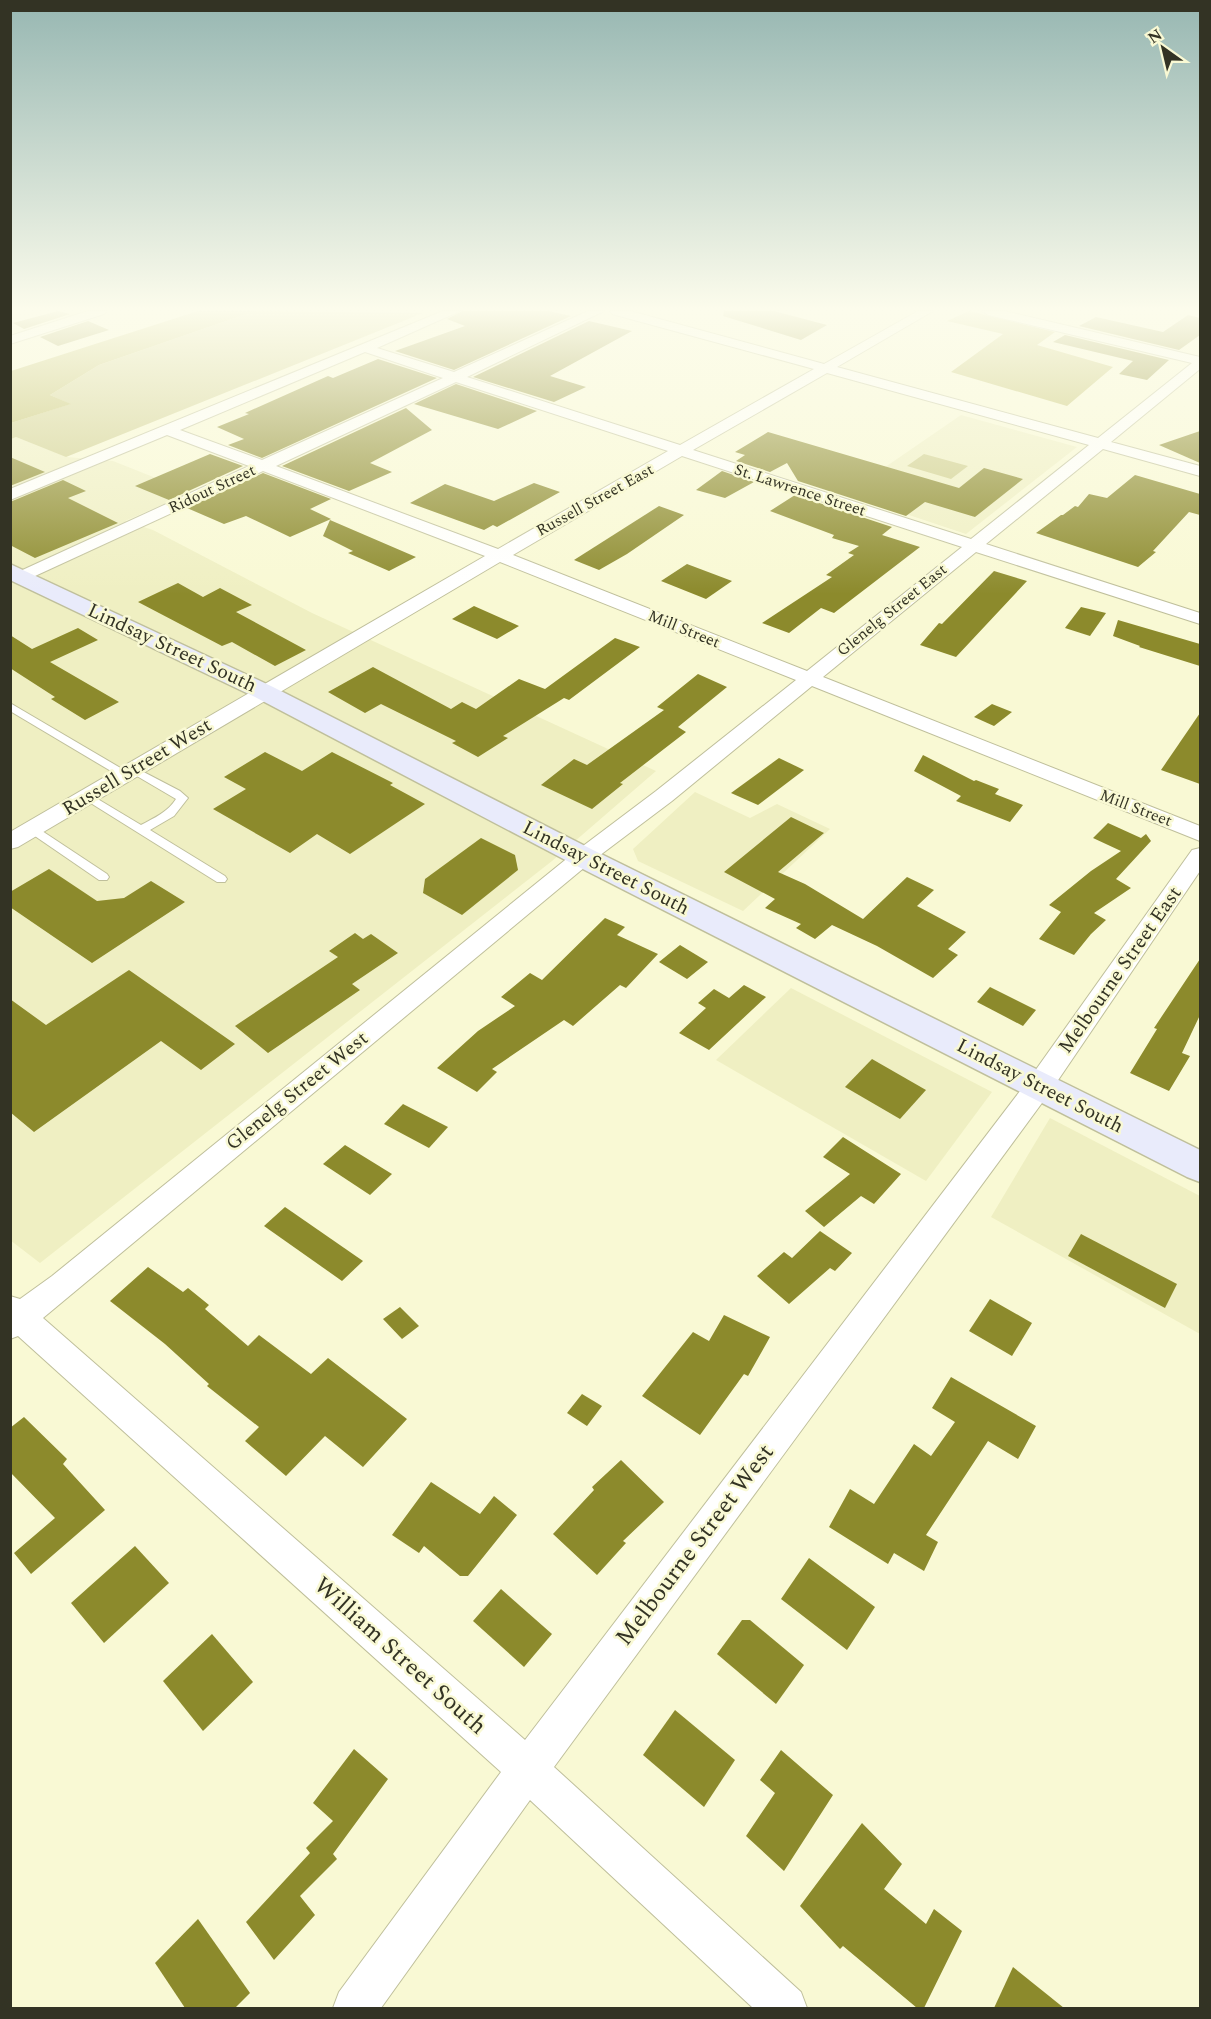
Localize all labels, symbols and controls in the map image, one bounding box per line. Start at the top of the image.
north arrow [1133,18,1193,78]
text: N [1143,23,1167,50]
street label: St. Lawrence Street [731,457,869,523]
street label: Ridout Street [164,458,260,520]
street label: Russell Street East [532,458,658,542]
street label: Glenelg Street East [832,558,953,662]
street label: Lindsay Street South [82,596,262,700]
street label: Mill Street [644,604,724,654]
street label: Russell Street West [56,710,218,824]
street label: Mill Street [1096,783,1176,833]
street label: Lindsay Street South [517,813,695,923]
street label: Melbourne Street East [1051,880,1189,1060]
street label: Glenelg Street West [219,1024,375,1158]
street label: Lindsay Street South [951,1031,1129,1141]
street label: Melbourne Street West [607,1436,783,1654]
street label: William Street South [306,1568,495,1744]

